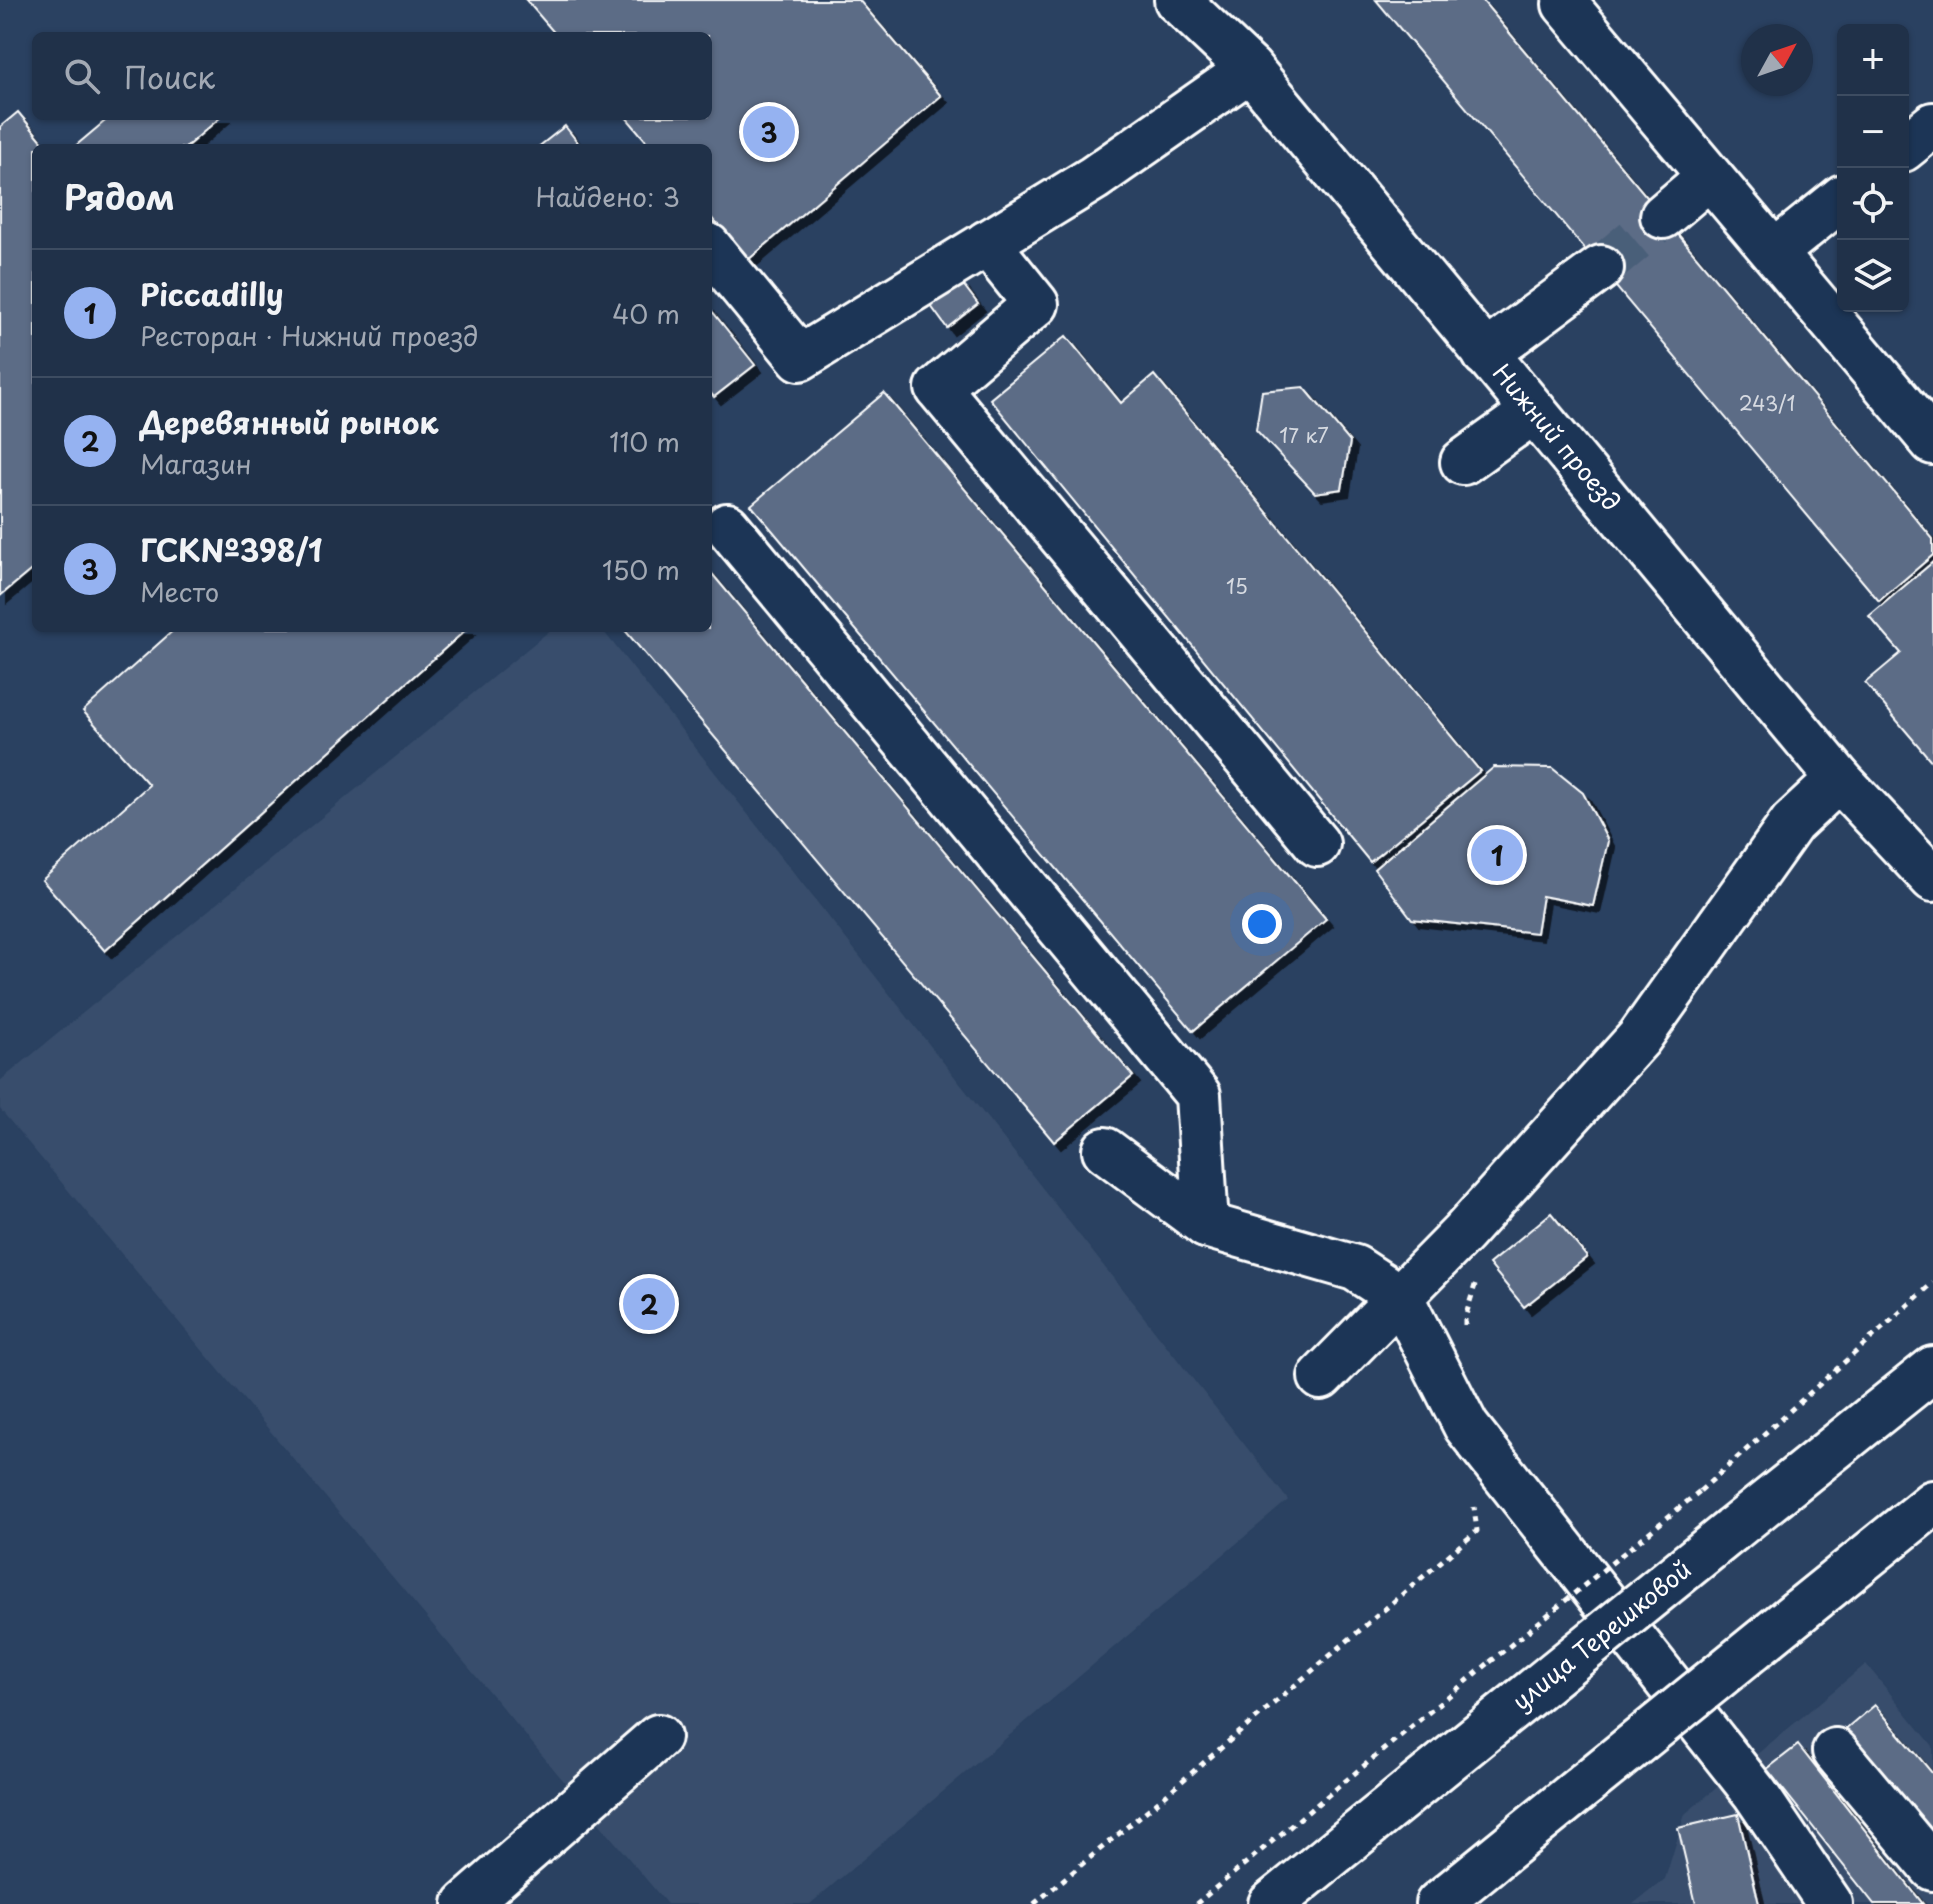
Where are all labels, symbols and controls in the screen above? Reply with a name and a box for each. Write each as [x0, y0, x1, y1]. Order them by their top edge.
north arrow [1741, 24, 1813, 96]
map controls [1837, 24, 1909, 312]
button: + [1837, 24, 1909, 96]
search box [32, 32, 712, 120]
icon: search [60, 54, 104, 98]
text: Поиск [124, 54, 215, 99]
button: − [1837, 96, 1909, 168]
pin: 3 [743, 102, 795, 162]
button: locate [1837, 168, 1909, 240]
text: Рядом [64, 170, 175, 222]
text: Найдено: 3 [536, 177, 680, 216]
button: layers [1837, 240, 1909, 312]
text: Piccadilly [140, 271, 283, 316]
text: 1 [84, 294, 96, 333]
text: 40 m [612, 294, 680, 333]
text: Ресторан · Нижний проезд [140, 316, 479, 355]
street label: Нижний проезд [1485, 355, 1630, 518]
house number: 243/1 [1739, 388, 1795, 418]
text: Деревянный рынок [140, 399, 438, 444]
house number: 17 к7 [1279, 420, 1329, 450]
text: 2 [81, 422, 99, 461]
text: 110 m [609, 422, 680, 461]
text: Магазин [140, 444, 251, 483]
text: ГСК№398/1 [140, 527, 322, 572]
text: 3 [81, 550, 99, 589]
text: 150 m [602, 550, 680, 589]
house number: 15 [1226, 571, 1248, 601]
text: Место [140, 572, 219, 611]
pin: 1 [1471, 825, 1523, 885]
your location [1242, 904, 1282, 944]
pin: 2 [623, 1274, 675, 1334]
street label: улица Терешковой [1504, 1551, 1698, 1718]

